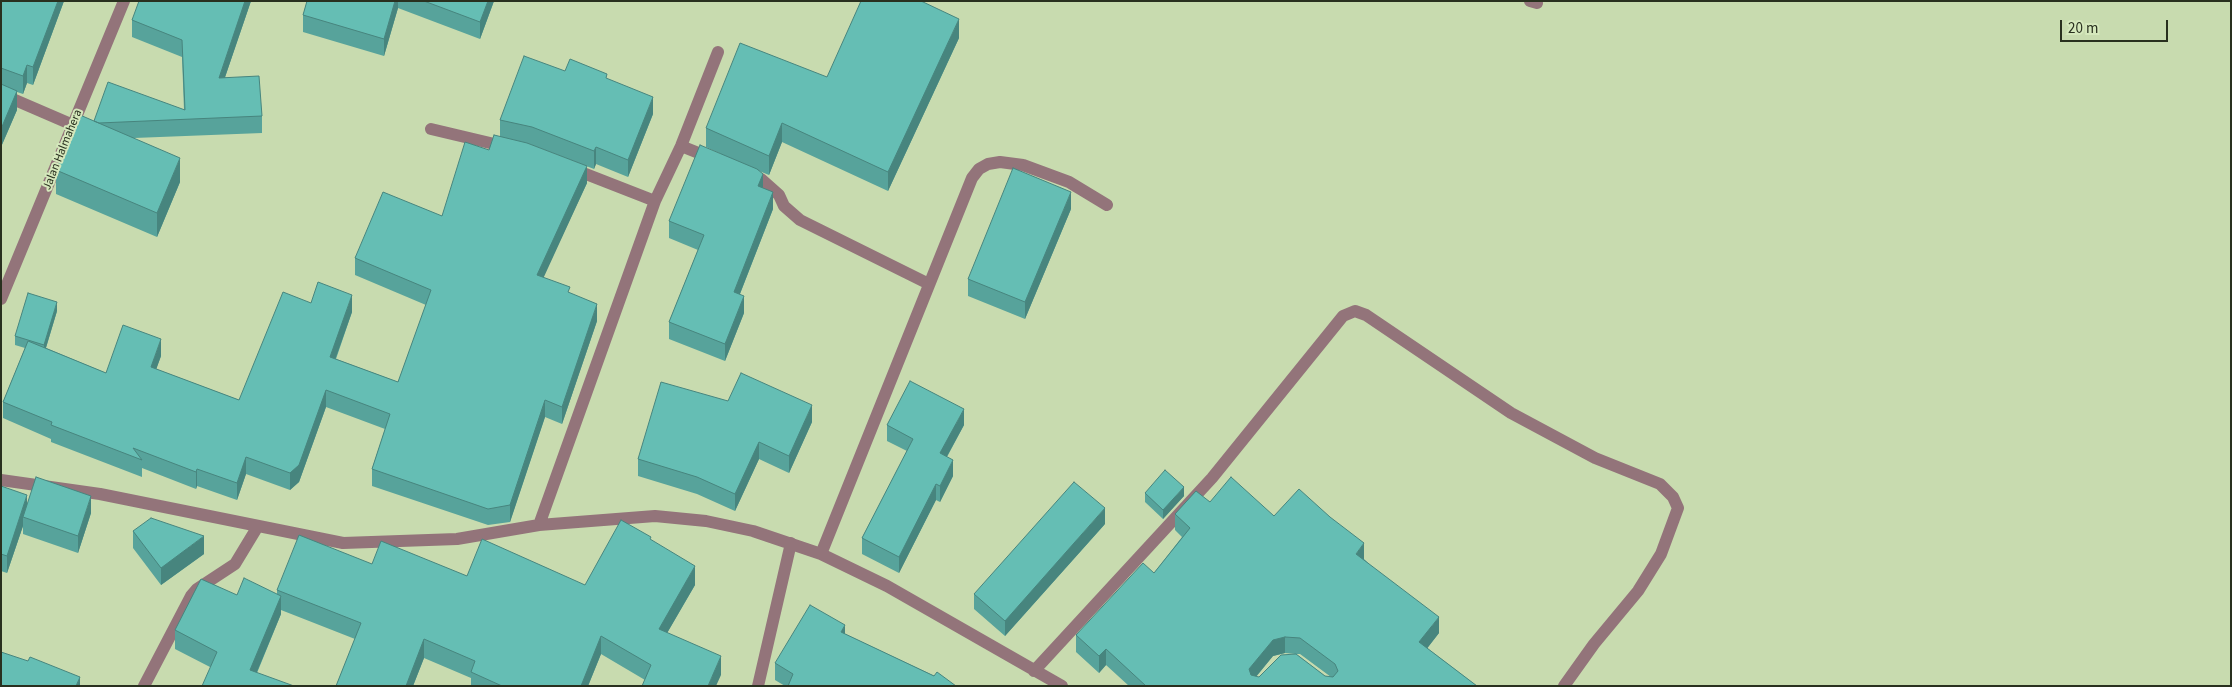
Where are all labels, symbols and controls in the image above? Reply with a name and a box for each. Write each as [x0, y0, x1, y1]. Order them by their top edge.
scale bar [2062, 10, 2170, 42]
text: 20 m [2068, 18, 2098, 39]
street label: Jalan Halmahera [40, 108, 86, 192]

